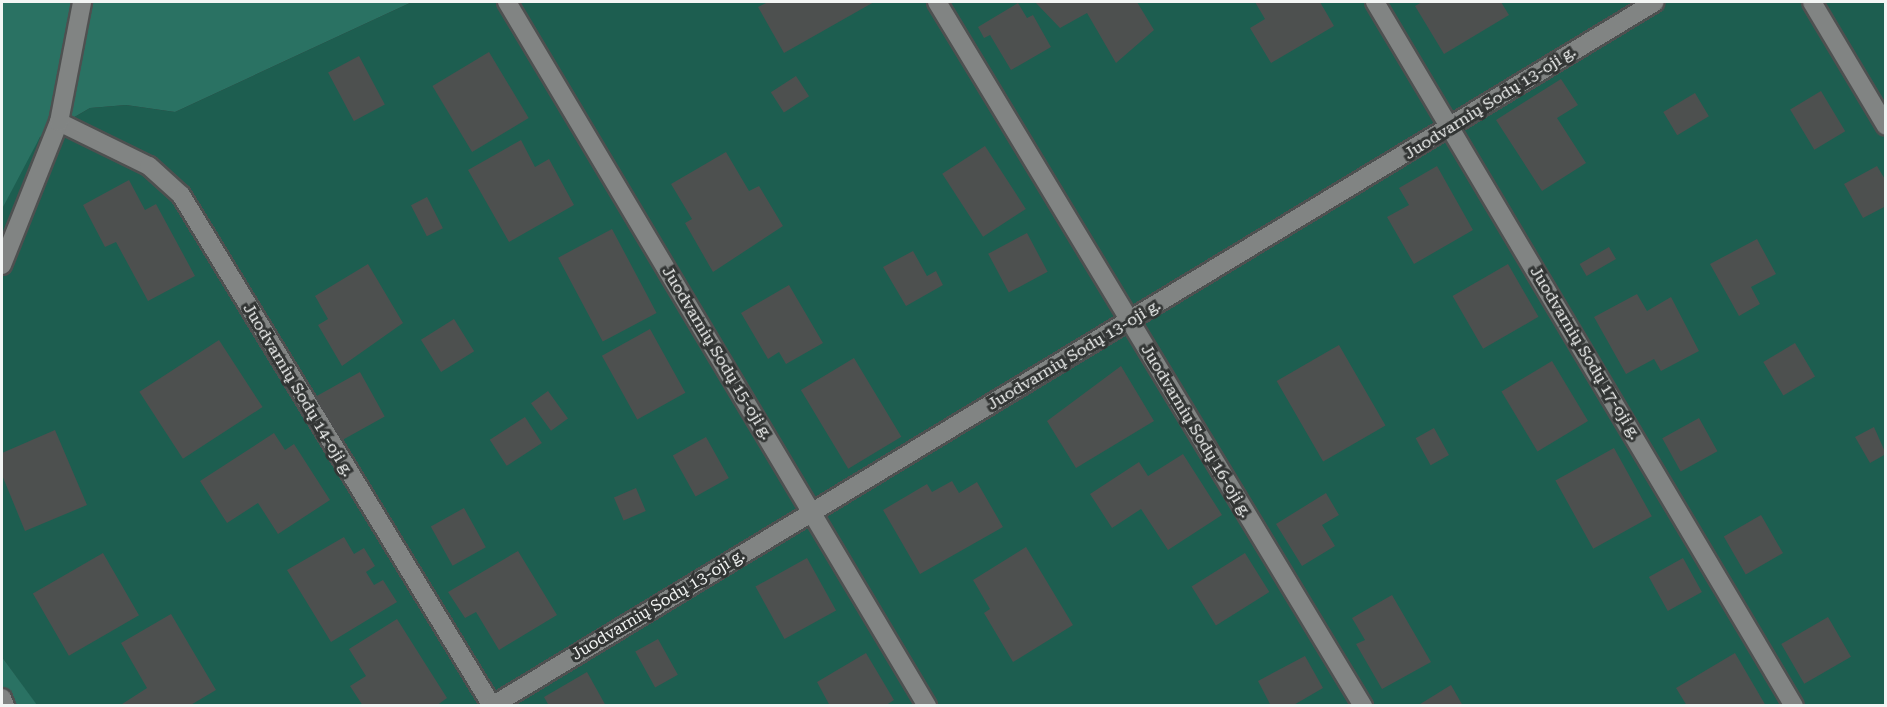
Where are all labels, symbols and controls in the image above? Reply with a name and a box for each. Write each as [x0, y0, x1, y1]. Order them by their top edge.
street label: Juodvarnių Sodų 13-oji g. [1401, 42, 1579, 164]
street label: Juodvarnių Sodų 15-oji g. [658, 263, 776, 443]
street label: Juodvarnių Sodų 17-oji g. [1526, 263, 1644, 443]
street label: Juodvarnių Sodų 13-oji g. [984, 296, 1164, 414]
street label: Juodvarnių Sodų 14-oji g. [239, 300, 357, 480]
street label: Juodvarnių Sodų 16-oji g. [1137, 341, 1255, 521]
street label: Juodvarnių Sodų 13-oji g. [568, 546, 748, 664]

